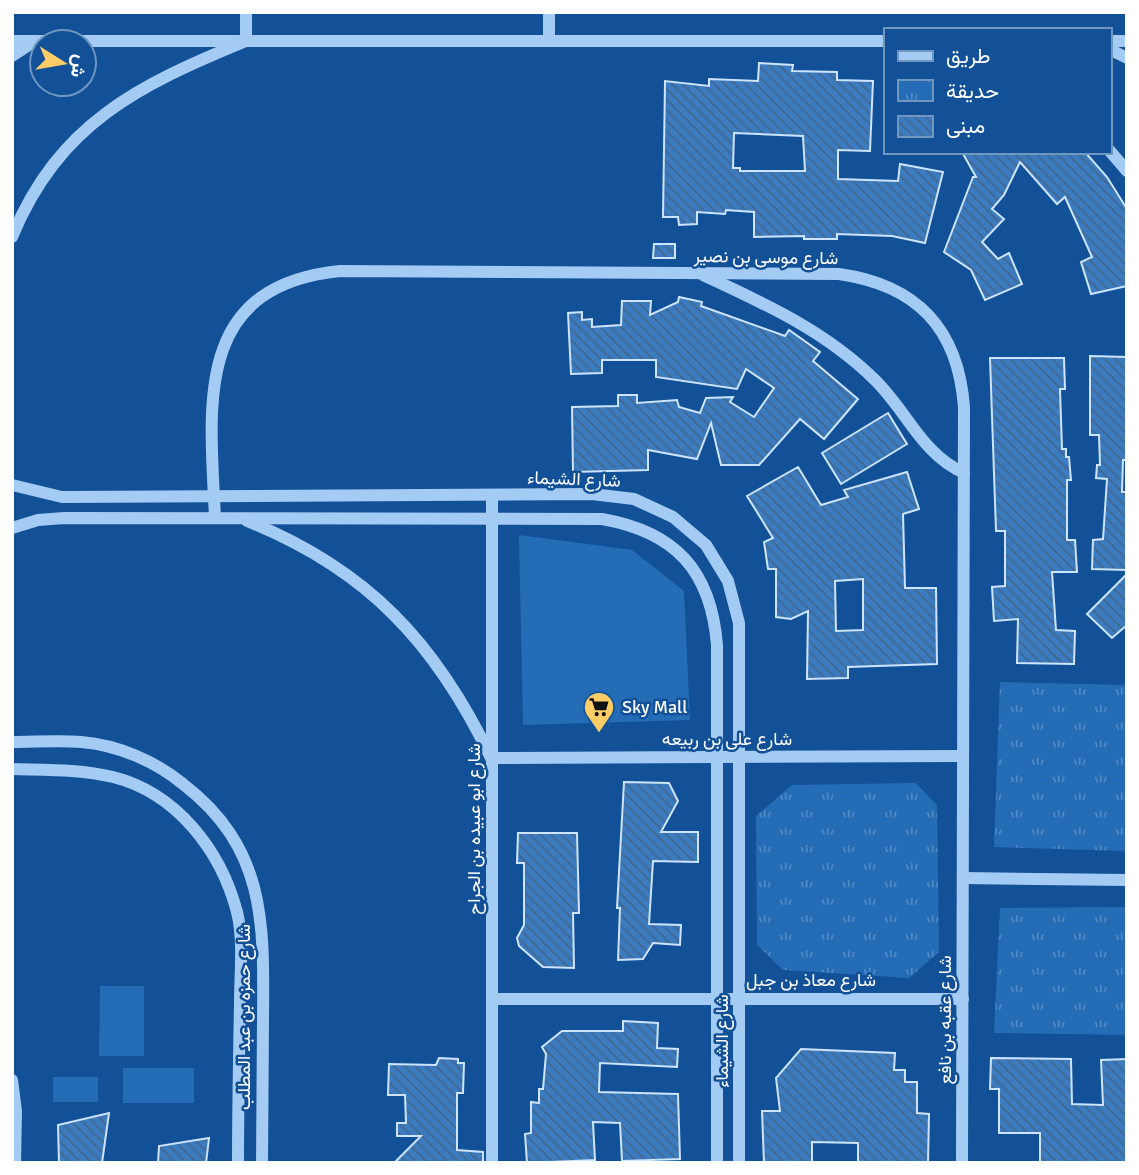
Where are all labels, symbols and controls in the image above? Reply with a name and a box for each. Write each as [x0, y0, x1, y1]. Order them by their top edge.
north arrow [28, 28, 98, 98]
legend [884, 28, 1111, 154]
text: طريق [946, 43, 991, 69]
text: ش [65, 53, 93, 80]
text: حديقة [946, 78, 999, 104]
text: مبنى [946, 113, 985, 139]
street label: شارع موسى بن نصير [693, 245, 838, 270]
street label: شارع الشيماء [527, 466, 621, 493]
supermarket icon: Sky Mall [582, 690, 616, 734]
place label: Sky Mall [622, 696, 687, 718]
street label: شارع على بن ربيعه [662, 728, 792, 751]
street label: شارع ابو عبيده بن الجراح [463, 743, 486, 915]
street label: شارع حمزه بن عبد المطلب [233, 924, 256, 1110]
street label: شارع عقبه بن نافع [934, 955, 957, 1085]
street label: شارع معاذ بن جبل [746, 969, 876, 992]
street label: شارع الشيماء [711, 994, 734, 1088]

